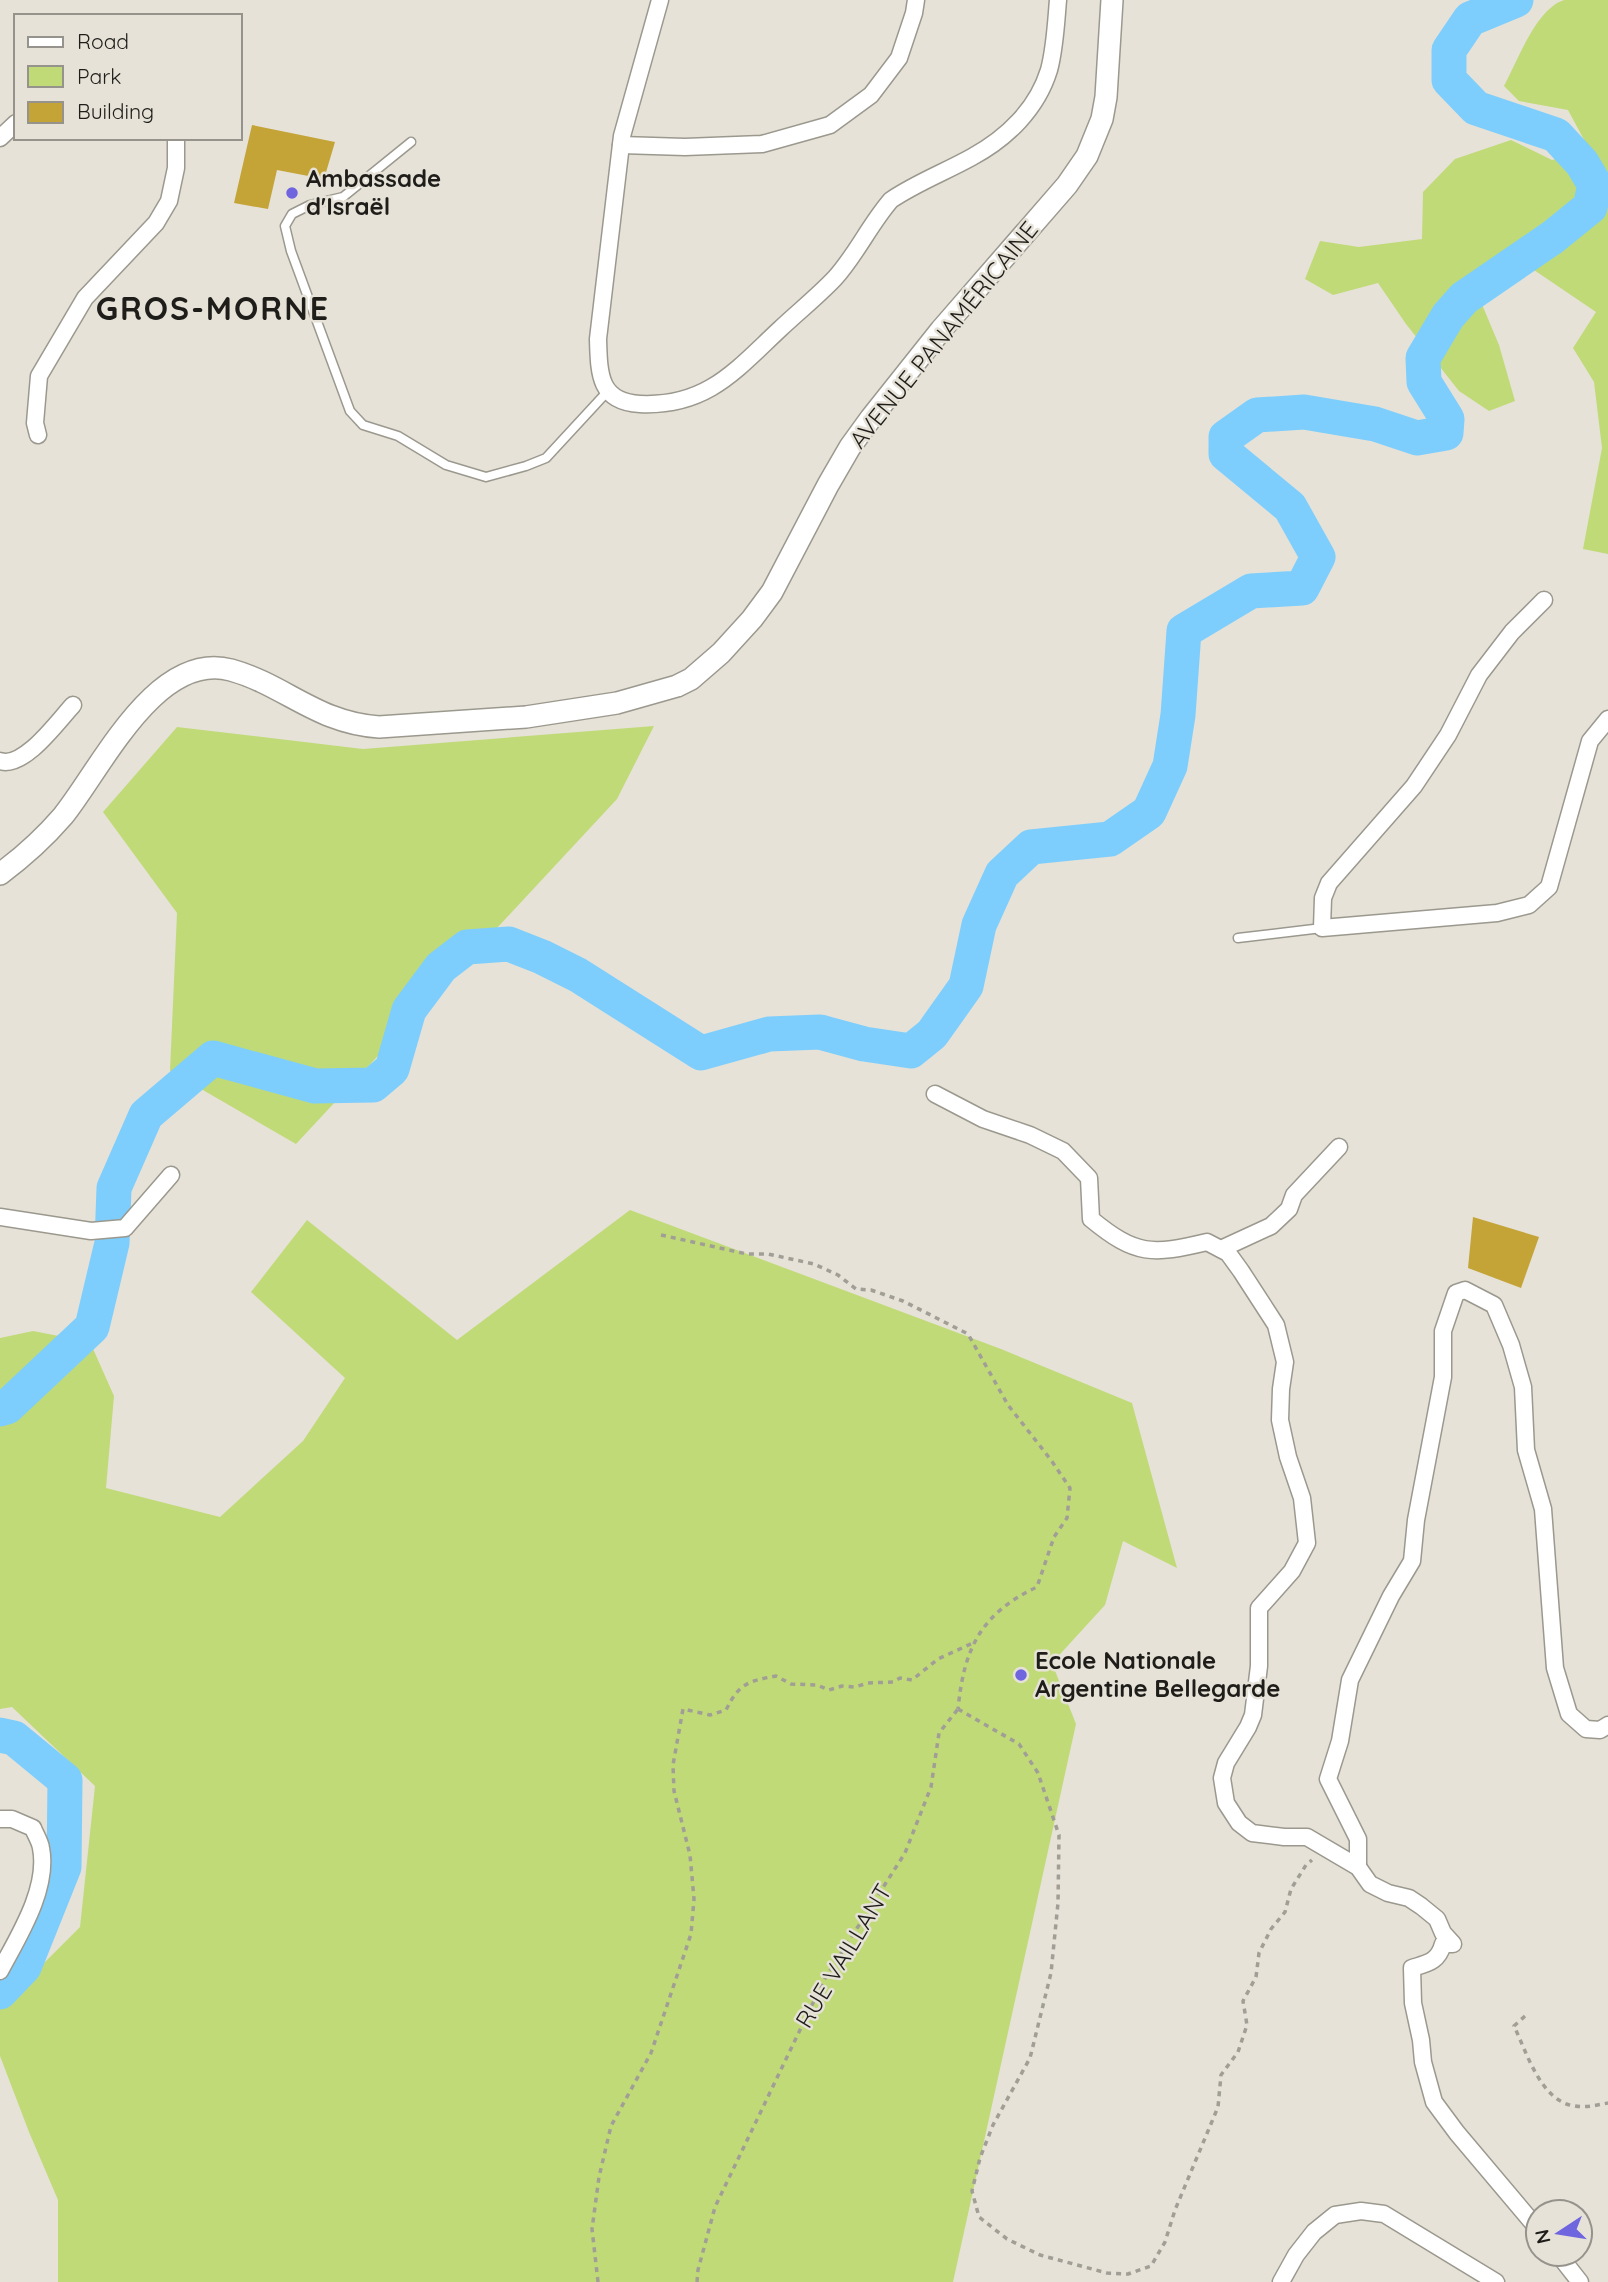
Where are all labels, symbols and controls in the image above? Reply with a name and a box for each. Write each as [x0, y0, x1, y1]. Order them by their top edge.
legend [14, 14, 242, 140]
text: Road [77, 28, 129, 54]
text: Park [77, 63, 121, 89]
text: Building [77, 98, 154, 124]
place label: Ambassade d'Israël [306, 163, 441, 221]
marker: Ambassade d'Israël [284, 185, 300, 201]
street label: AVENUE PANAMÉRICAINE [842, 215, 1044, 454]
district label: GROS-MORNE [96, 288, 330, 328]
place label: Ecole Nationale Argentine Bellegarde [1035, 1645, 1280, 1703]
marker: Ecole Nationale Argentine Bellegarde [1013, 1667, 1029, 1683]
street label: RUE VAILLANT [788, 1878, 898, 2033]
north arrow [1524, 2198, 1594, 2268]
text: N [1529, 2227, 1556, 2246]

